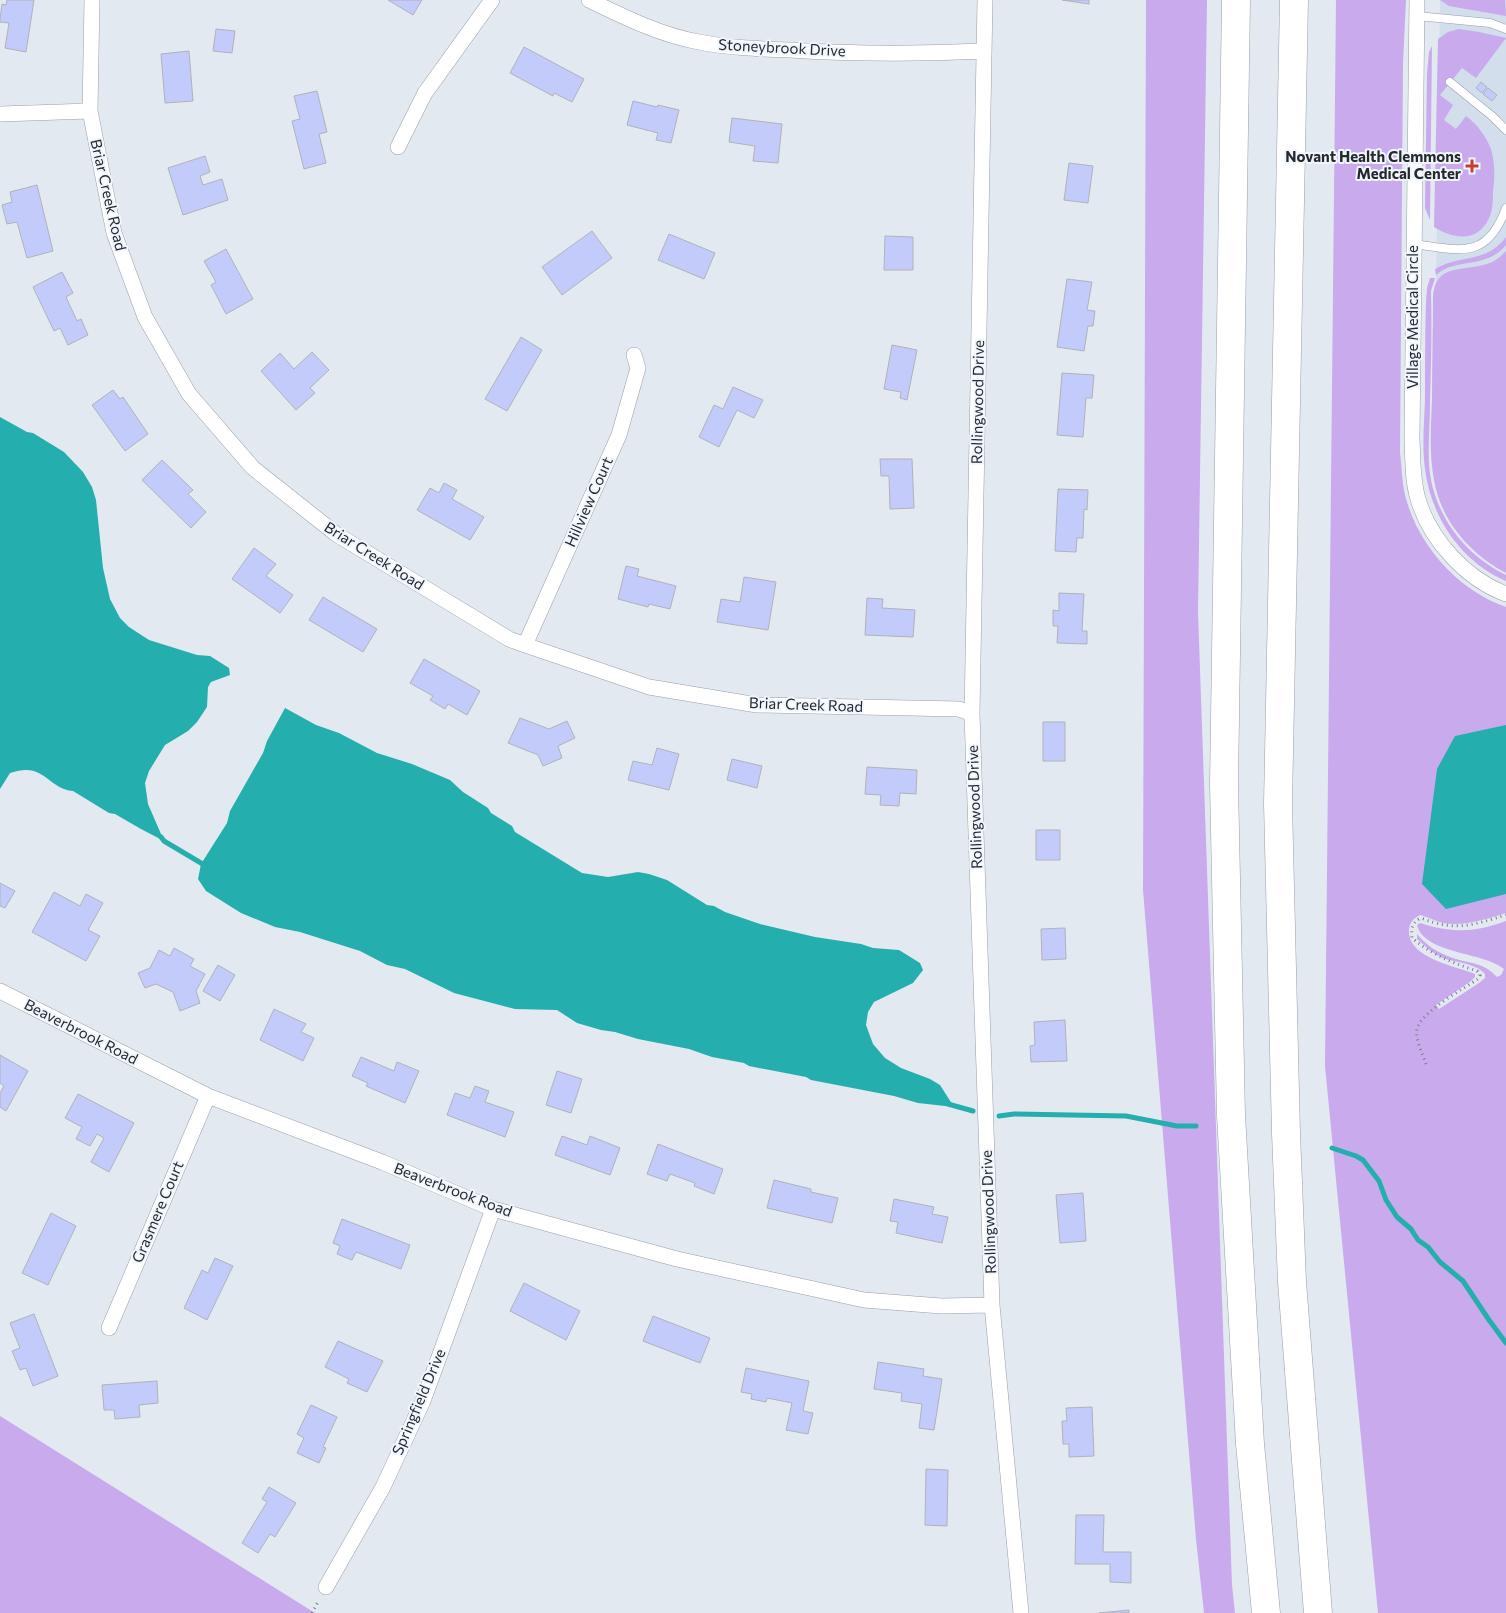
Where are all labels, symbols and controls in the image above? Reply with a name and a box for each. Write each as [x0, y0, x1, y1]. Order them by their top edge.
street label: Stoneybrook Drive [718, 35, 846, 59]
street label: Briar Creek Road [87, 137, 131, 252]
place label: Novant Health Clemmons Medical Center [1285, 147, 1461, 182]
marker: Novant Health Clemmons Medical Center [1465, 159, 1479, 173]
street label: Village Medical Circle [1403, 245, 1421, 389]
street label: Rollingwood Drive [967, 340, 987, 464]
street label: Hillview Court [560, 454, 616, 549]
street label: Briar Creek Road [321, 517, 428, 593]
street label: Briar Creek Road [749, 693, 863, 715]
street label: Rollingwood Drive [963, 745, 985, 869]
street label: Beaverbrook Road [22, 995, 141, 1068]
street label: Rollingwood Drive [977, 1150, 999, 1274]
street label: Grasmere Court [128, 1158, 187, 1265]
street label: Beaverbrook Road [392, 1158, 515, 1220]
street label: Springfield Drive [388, 1346, 449, 1457]

